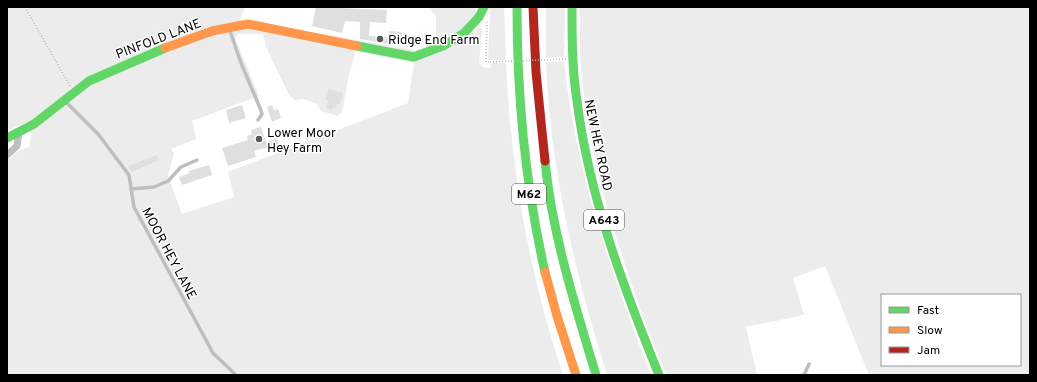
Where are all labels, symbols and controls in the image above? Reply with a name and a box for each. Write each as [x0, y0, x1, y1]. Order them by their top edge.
street label: PINFOLD LANE [114, 16, 204, 63]
place label: Ridge End Farm [388, 33, 479, 49]
marker: Ridge End Farm [375, 34, 385, 44]
street label: NEW HEY ROAD [580, 98, 615, 193]
place label: Lower Moor Hey Farm [267, 126, 336, 157]
marker: Lower Moor Hey Farm [254, 134, 264, 144]
road number: M62 [512, 184, 546, 204]
street label: MOOR HEY LANE [137, 205, 199, 303]
road number: A643 [584, 210, 624, 230]
legend [881, 294, 1021, 366]
text: Fast [917, 303, 939, 319]
text: Slow [917, 323, 943, 339]
text: Jam [917, 343, 940, 359]

